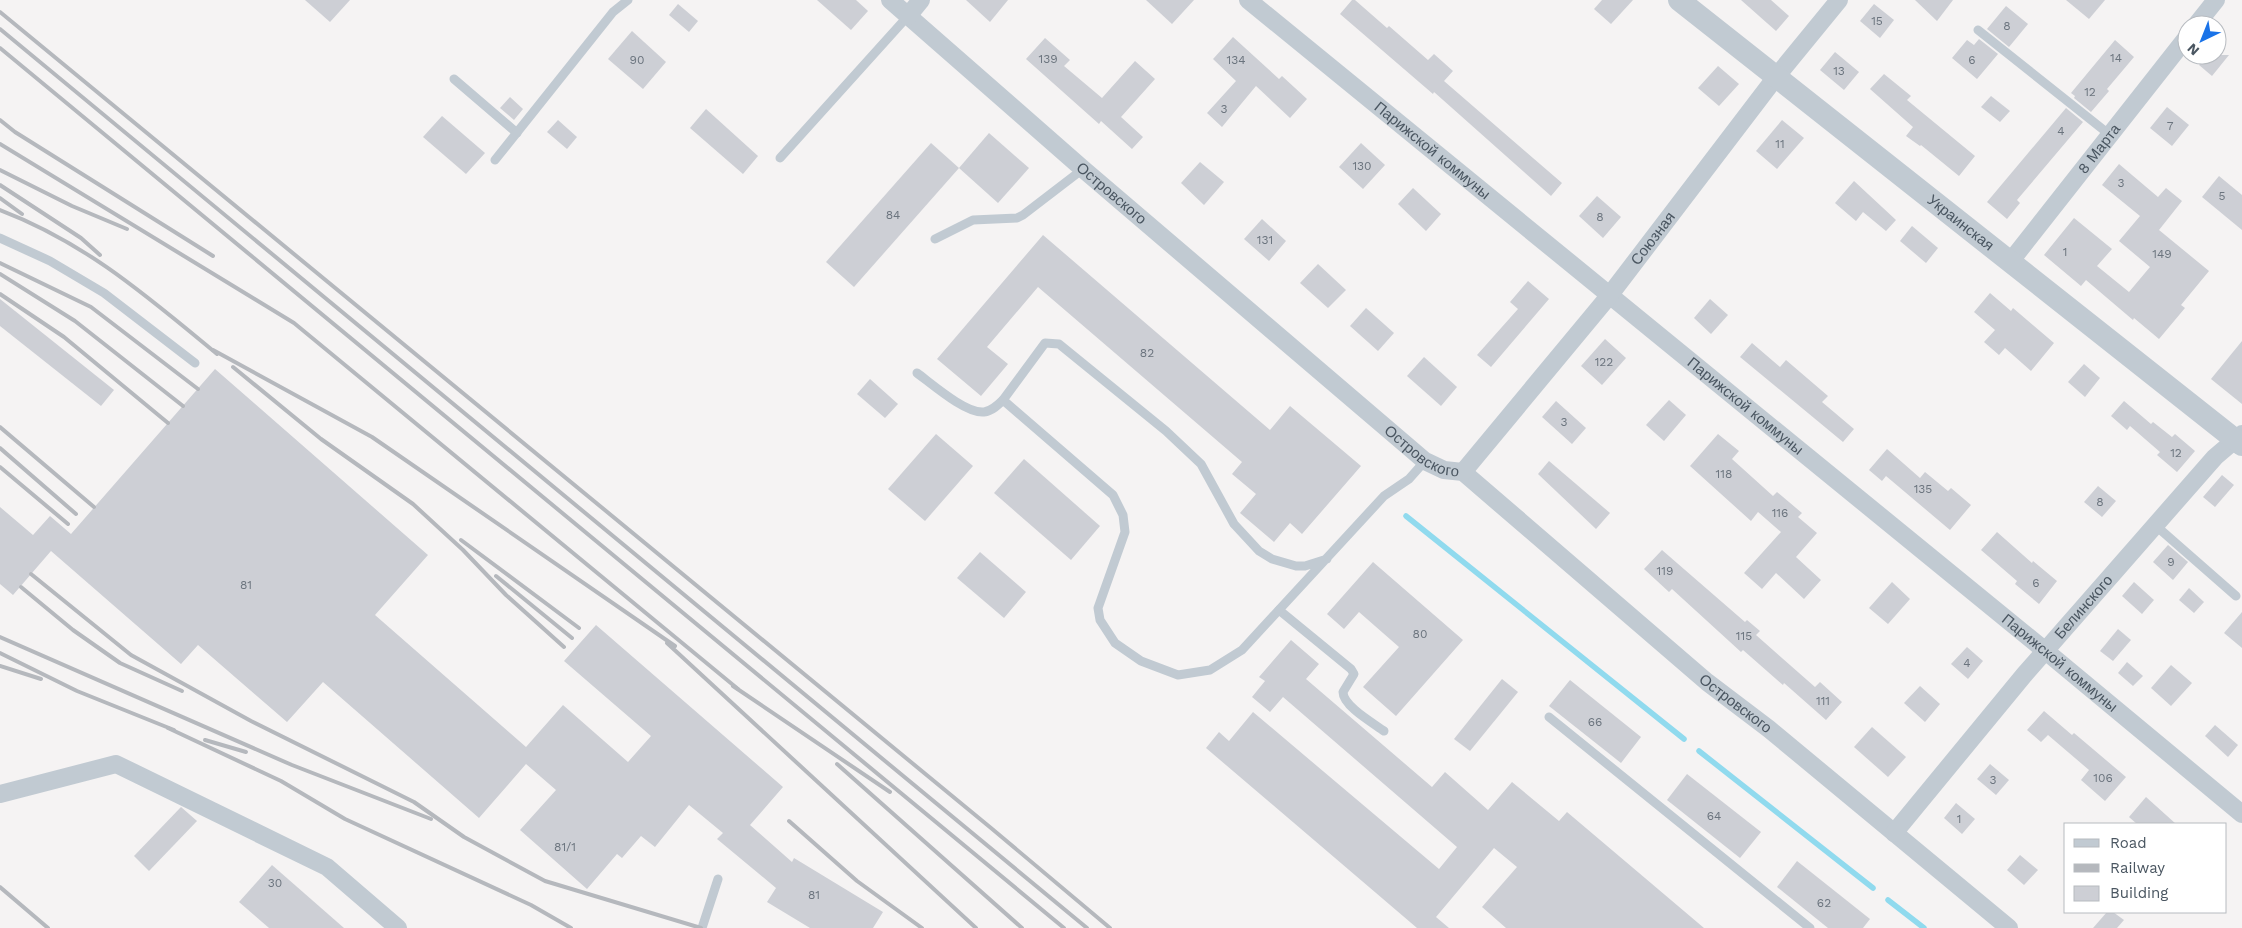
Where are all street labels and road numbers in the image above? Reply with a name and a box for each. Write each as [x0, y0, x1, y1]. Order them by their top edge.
street label: Парижской коммуны [1371, 98, 1494, 203]
street label: 8 Марта [2074, 120, 2125, 177]
street label: Островского [1073, 158, 1150, 228]
street label: Украинская [1924, 191, 1997, 254]
street label: Союзная [1627, 208, 1679, 269]
street label: Парижской коммуны [1684, 353, 1807, 459]
street label: Островского [1381, 421, 1460, 481]
street label: Белинского [2051, 571, 2116, 643]
street label: Парижской коммуны [1998, 610, 2121, 716]
street label: Островского [1695, 670, 1775, 737]

